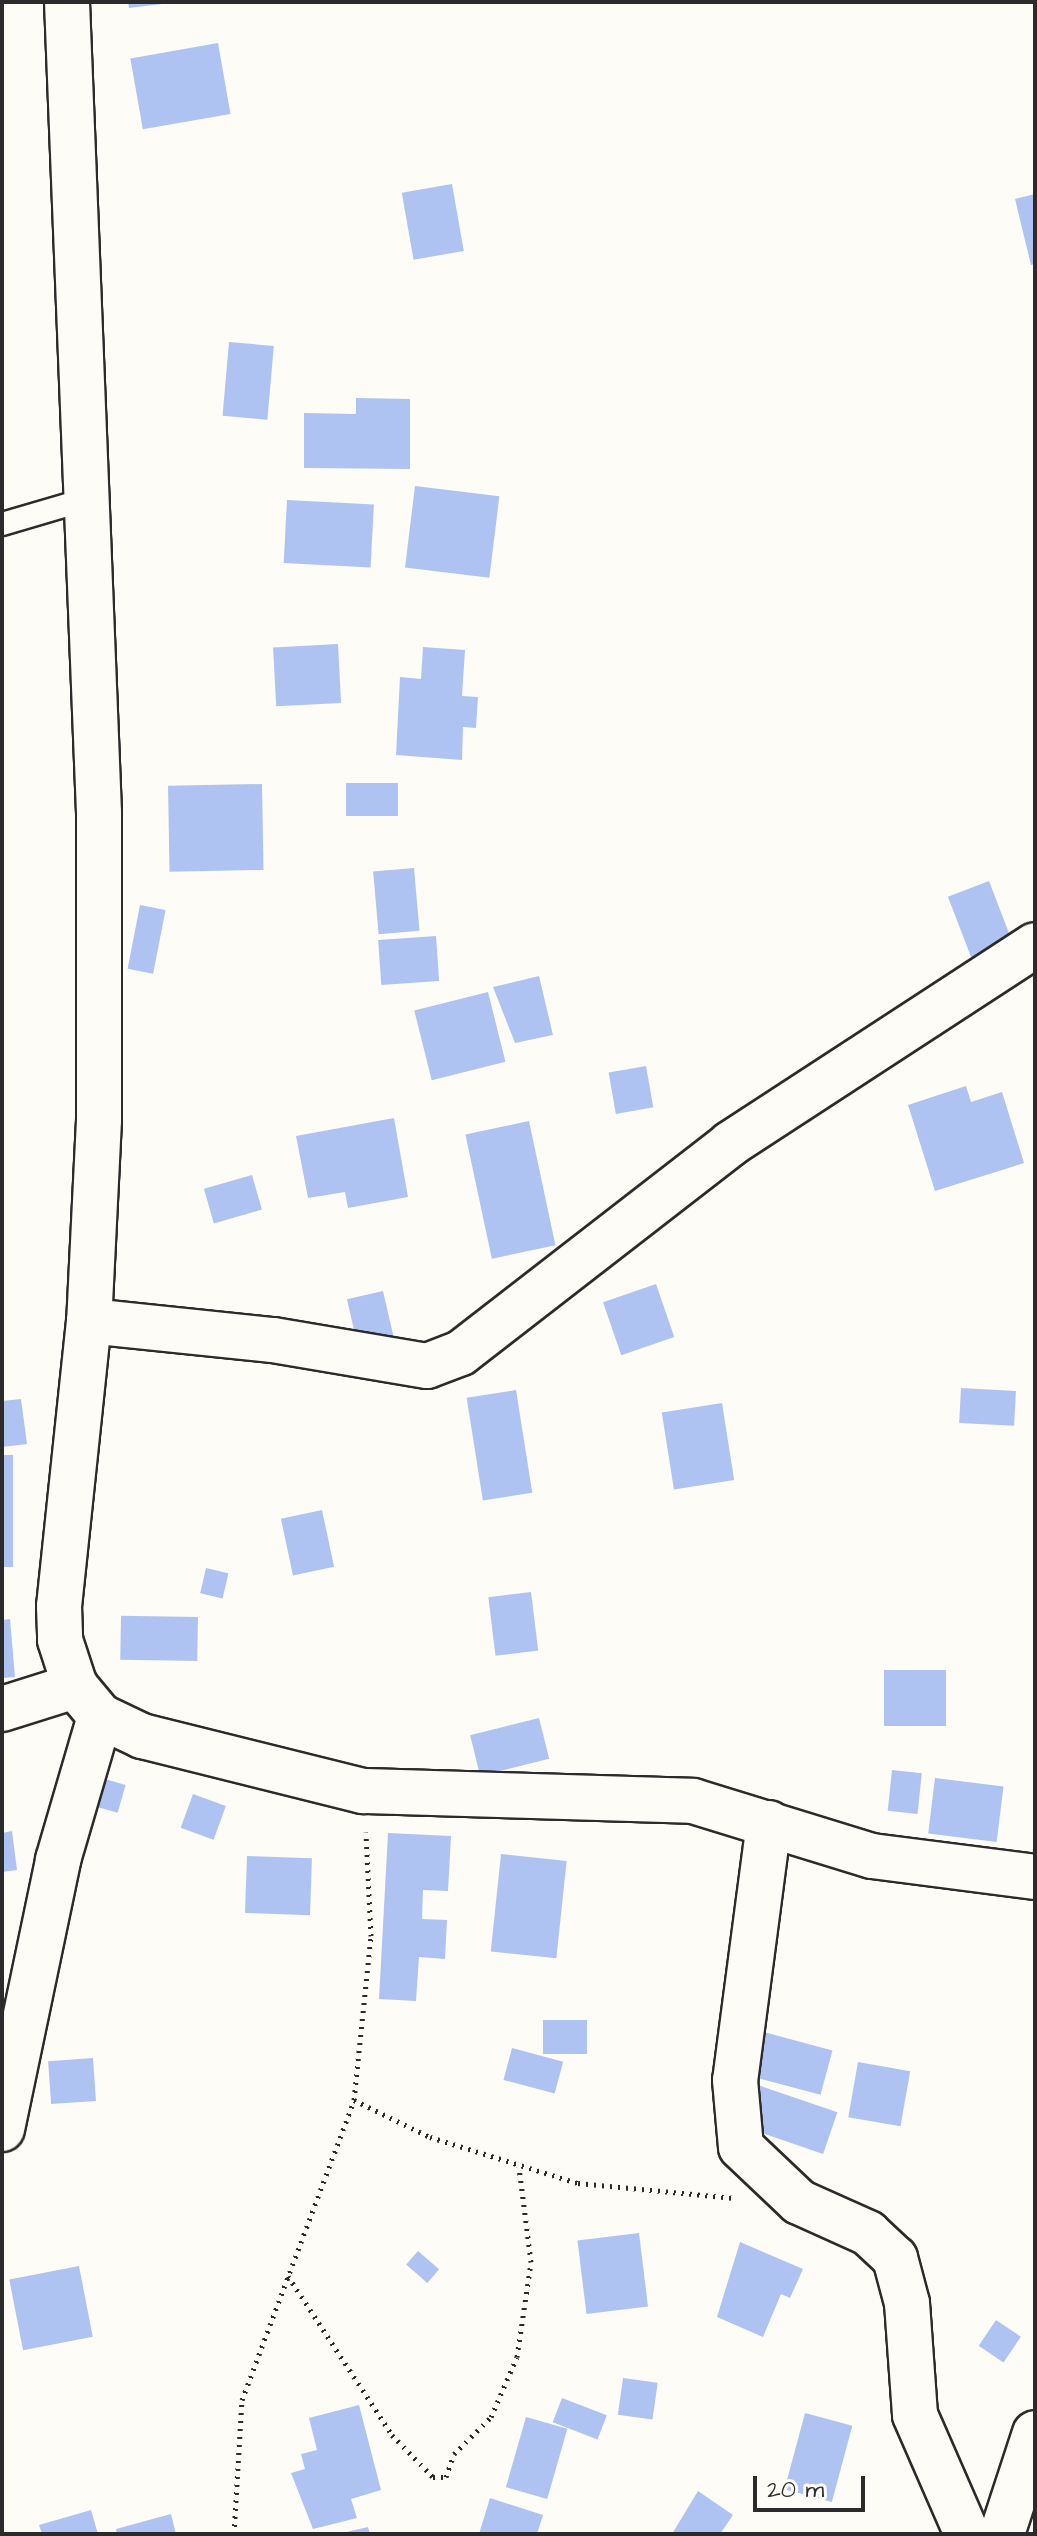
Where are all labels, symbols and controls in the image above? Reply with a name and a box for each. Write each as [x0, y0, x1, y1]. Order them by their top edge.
scale bar [757, 2460, 869, 2510]
text: 20 m [767, 2473, 824, 2507]

